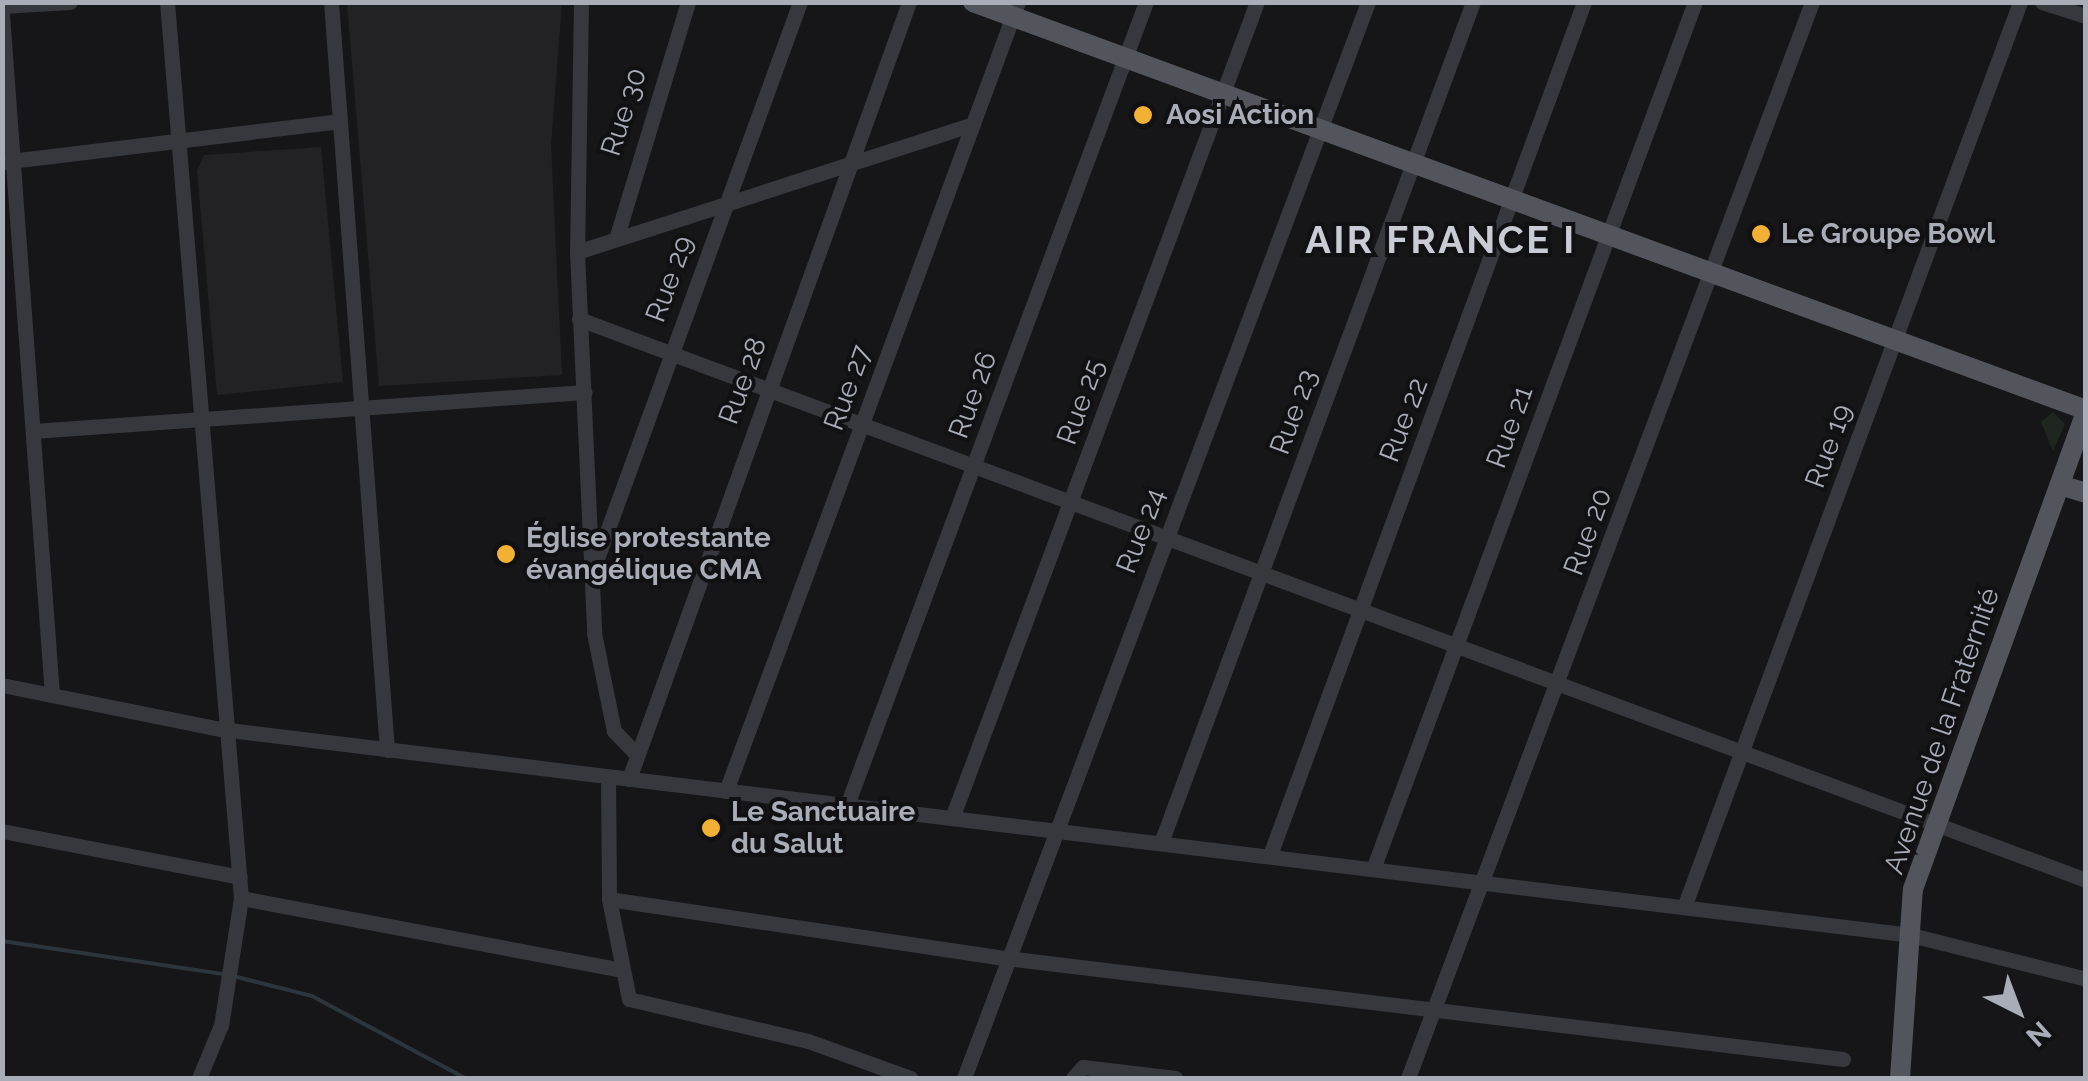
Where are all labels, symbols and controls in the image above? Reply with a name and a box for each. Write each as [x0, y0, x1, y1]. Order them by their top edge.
street label: Rue 30 [594, 64, 654, 160]
place label: Aosi Action [1166, 98, 1315, 132]
marker: Aosi Action [1130, 102, 1156, 128]
district label: AIR FRANCE I [1305, 217, 1577, 263]
place label: Le Groupe Bowl [1781, 217, 1995, 251]
marker: Le Groupe Bowl [1750, 223, 1772, 245]
street label: Rue 29 [639, 231, 701, 327]
street label: Rue 28 [712, 333, 774, 429]
street label: Rue 27 [817, 341, 879, 435]
street label: Rue 26 [942, 347, 1004, 443]
street label: Rue 25 [1050, 355, 1112, 449]
street label: Rue 23 [1263, 365, 1325, 459]
street label: Rue 22 [1373, 373, 1435, 467]
street label: Rue 21 [1480, 381, 1540, 473]
street label: Rue 19 [1798, 400, 1860, 492]
street label: Rue 24 [1110, 484, 1172, 578]
street label: Rue 20 [1557, 484, 1619, 580]
place label: Église protestante évangélique CMA [526, 521, 771, 587]
marker: Église protestante évangélique CMA [495, 543, 517, 565]
street label: Avenue de la Fraternité [1877, 584, 2007, 878]
place label: Le Sanctuaire du Salut [731, 795, 915, 861]
marker: Le Sanctuaire du Salut [700, 817, 722, 839]
north arrow [1968, 961, 2068, 1061]
text: N [2019, 1014, 2057, 1053]

